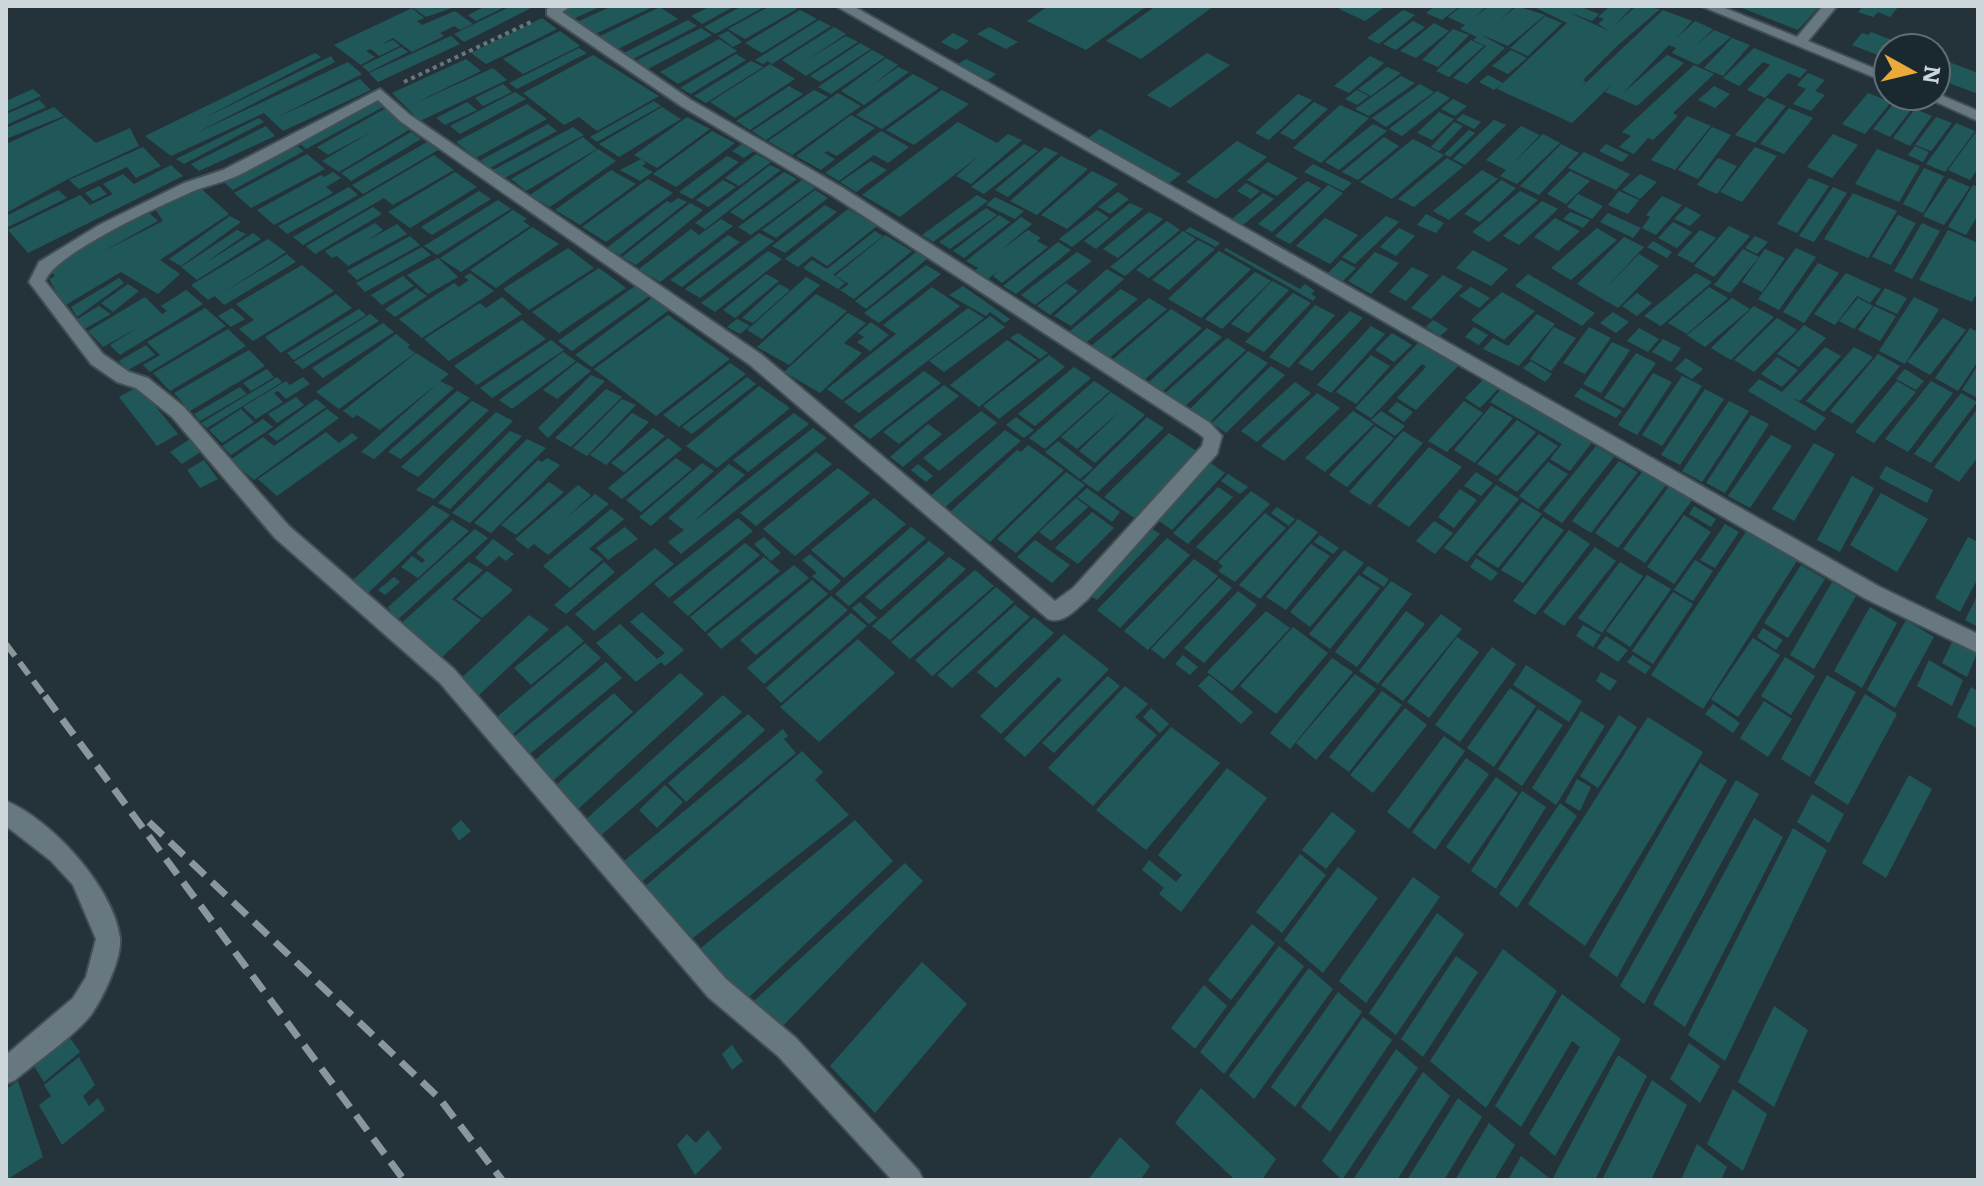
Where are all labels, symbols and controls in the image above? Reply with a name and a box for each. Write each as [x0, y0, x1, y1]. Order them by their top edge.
north arrow [1872, 32, 1952, 112]
text: N [1916, 64, 1951, 86]

